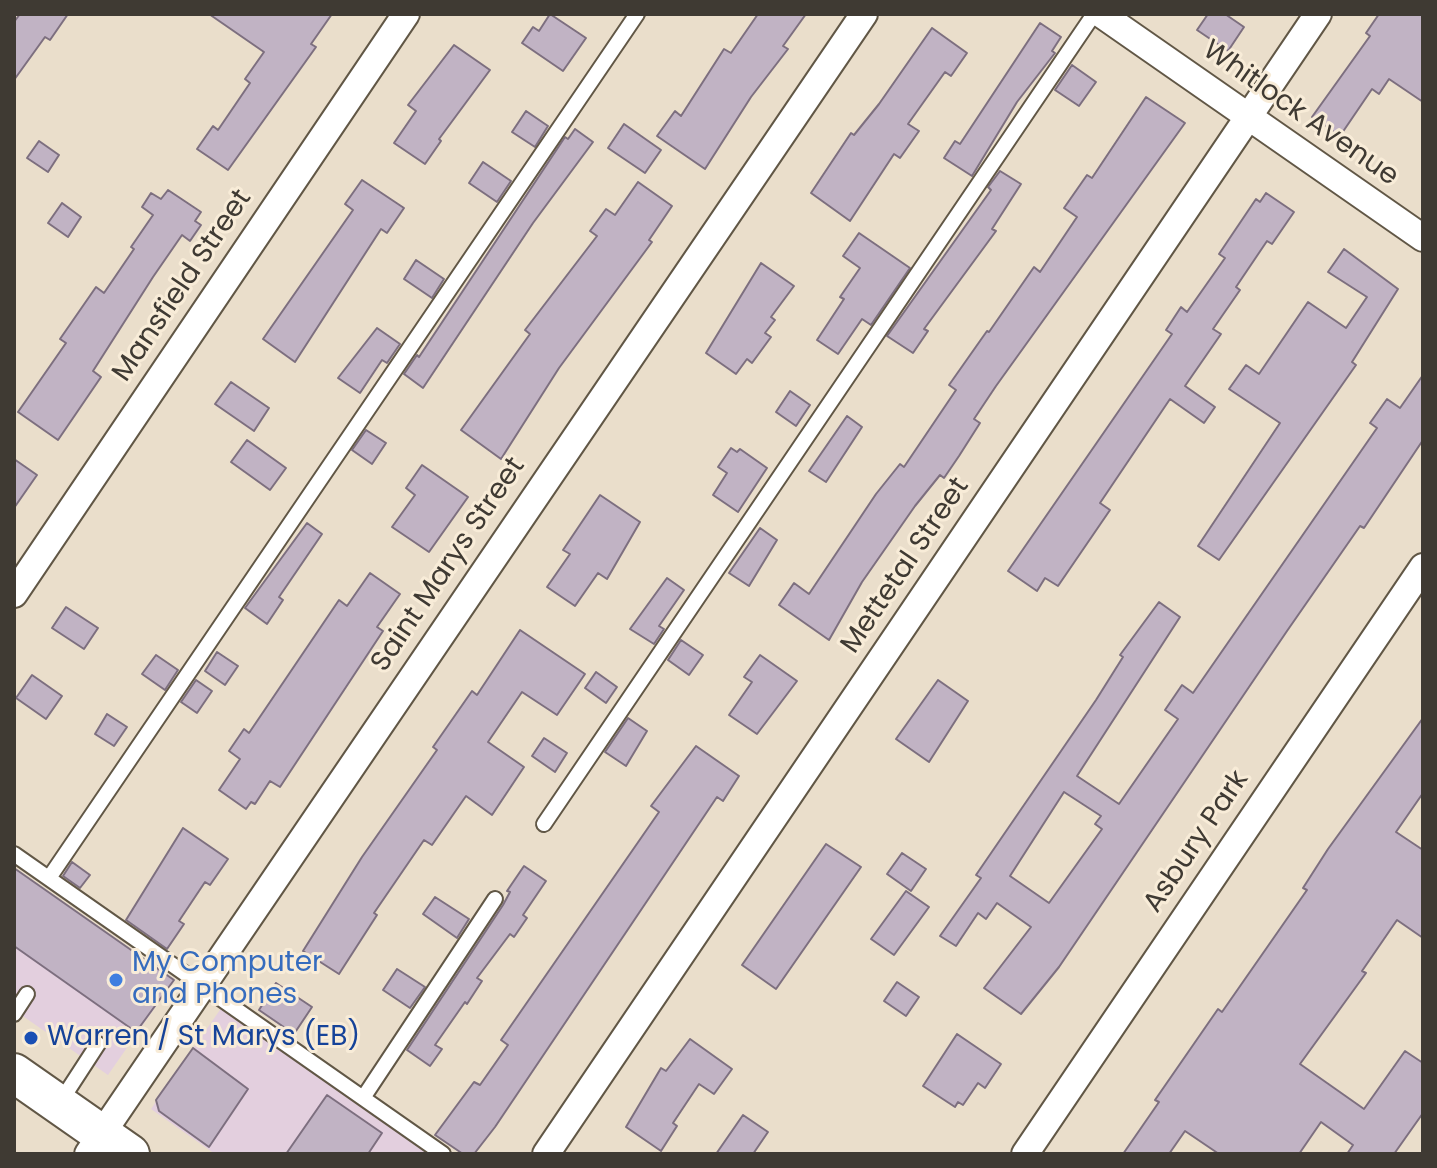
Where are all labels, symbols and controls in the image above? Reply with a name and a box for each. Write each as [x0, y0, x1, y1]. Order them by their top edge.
street label: Whitlock Avenue [1196, 34, 1404, 194]
street label: Mansfield Street [106, 184, 260, 388]
street label: Saint Marys Street [365, 451, 533, 679]
street label: Mettetal Street [835, 472, 977, 660]
street label: Asbury Park [1137, 765, 1257, 919]
place label: My Computer and Phones [132, 947, 323, 1013]
marker: My Computer and Phones [107, 971, 125, 989]
place label: Warren / St Marys (EB) [47, 1021, 360, 1055]
marker: Warren / St Marys (EB) [22, 1029, 40, 1047]

